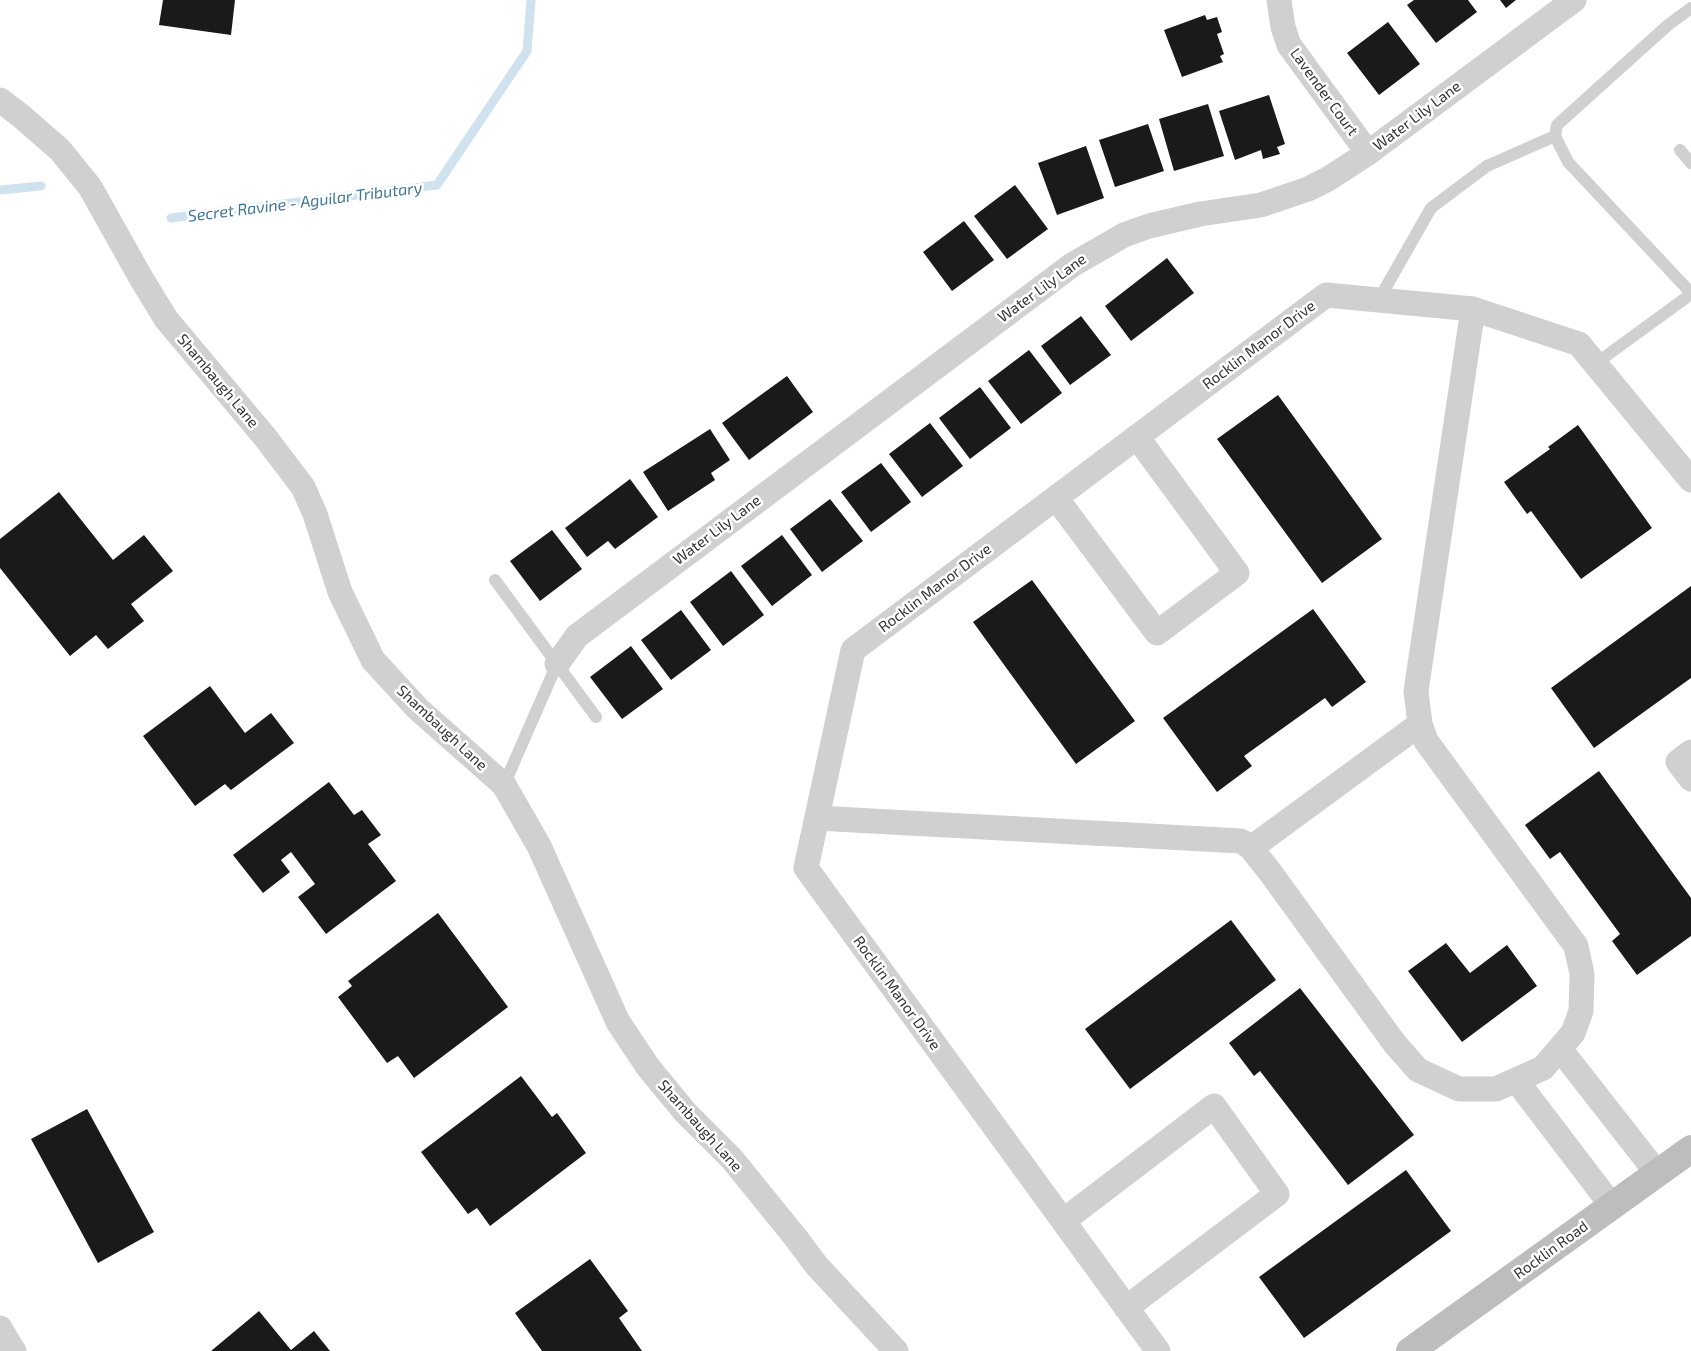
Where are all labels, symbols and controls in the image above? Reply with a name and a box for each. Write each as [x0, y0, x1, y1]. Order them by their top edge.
street label: Lavender Court [1286, 45, 1362, 139]
street label: Water Lily Lane [1370, 77, 1464, 155]
water label: Secret Ravine - Aguilar Tributary [187, 178, 423, 226]
street label: Water Lily Lane [994, 250, 1090, 326]
street label: Rocklin Manor Drive [1199, 297, 1319, 393]
street label: Shambaugh Lane [174, 330, 262, 432]
street label: Water Lily Lane [670, 491, 764, 569]
street label: Rocklin Manor Drive [875, 540, 995, 636]
street label: Shambaugh Lane [393, 682, 491, 774]
street label: Rocklin Manor Drive [850, 932, 944, 1054]
street label: Shambaugh Lane [654, 1077, 746, 1175]
street label: Rocklin Road [1510, 1217, 1592, 1283]

